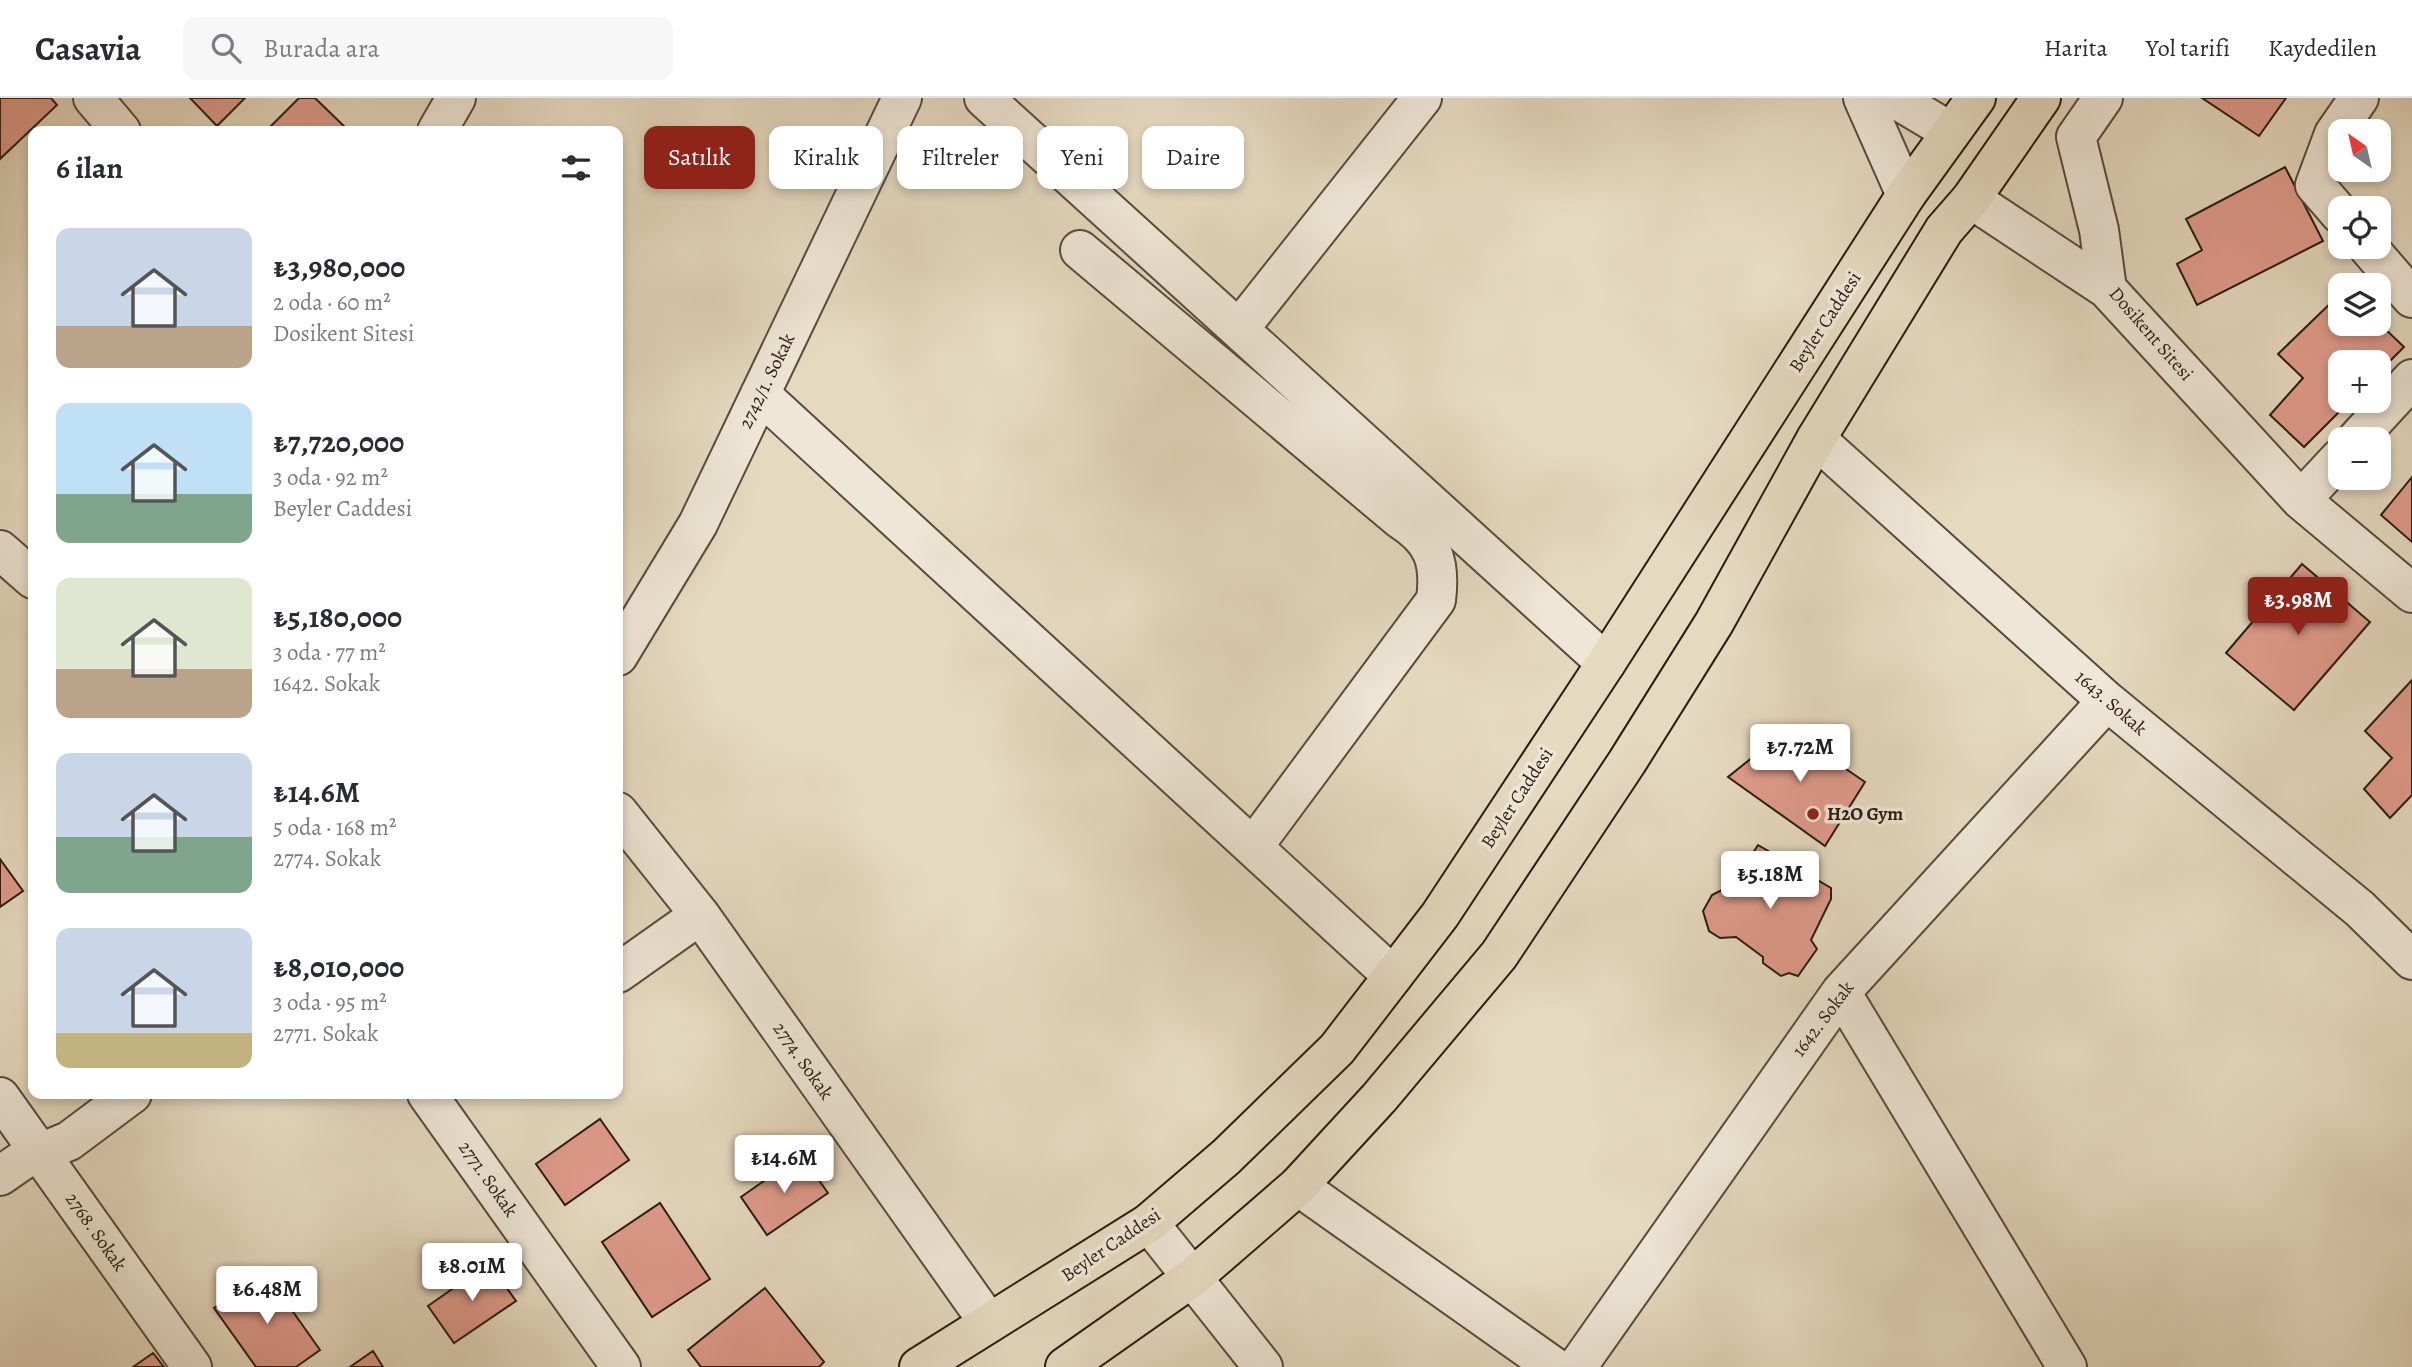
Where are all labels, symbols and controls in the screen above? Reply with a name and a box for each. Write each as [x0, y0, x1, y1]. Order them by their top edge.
search box [183, 17, 673, 80]
text: Casavia [35, 26, 141, 71]
icon: search [207, 29, 245, 67]
text: Burada ara [263, 31, 380, 66]
text: Harita [2044, 32, 2108, 64]
text: Yol tarifi [2146, 32, 2230, 64]
text: Kaydedilen [2268, 32, 2377, 64]
north arrow [2328, 119, 2390, 182]
map controls [2328, 119, 2391, 490]
chip: Satılık [644, 126, 755, 189]
chip: Kiralık [769, 126, 883, 189]
chip: Filtreler [897, 126, 1023, 189]
chip: Yeni [1037, 126, 1128, 189]
chip: Daire [1142, 126, 1244, 189]
text: 6 ilan [56, 148, 123, 188]
icon: filters [557, 149, 595, 187]
button: locate [2328, 196, 2391, 259]
text: ₺3,980,000 [273, 247, 405, 287]
icon: home [112, 256, 196, 340]
street label: Beyler Caddesi [1783, 267, 1867, 377]
button: layers [2328, 273, 2391, 336]
street label: Dosikent Sitesi [2103, 281, 2199, 387]
text: 2 oda · 60 m² [273, 287, 391, 318]
text: Dosikent Sitesi [273, 318, 414, 349]
street label: 2742/1. Sokak [733, 328, 802, 433]
button: + [2328, 350, 2391, 413]
text: ₺7,720,000 [273, 422, 404, 462]
button: − [2328, 427, 2391, 490]
icon: home [112, 431, 196, 515]
text: 3 oda · 92 m² [273, 462, 388, 493]
text: Beyler Caddesi [273, 493, 412, 524]
pin: ₺3.98M [2241, 578, 2355, 637]
text: ₺3.98M [2264, 584, 2332, 615]
text: ₺5,180,000 [273, 597, 402, 637]
icon: home [112, 606, 196, 690]
text: 3 oda · 77 m² [273, 637, 386, 668]
street label: 1643. Sokak [2069, 664, 2153, 742]
text: 1642. Sokak [273, 668, 380, 699]
pin: ₺7.72M [1743, 724, 1857, 784]
text: ₺7.72M [1766, 731, 1834, 762]
street label: Beyler Caddesi [1475, 743, 1559, 853]
text: ₺14.6M [273, 772, 360, 812]
icon: home [112, 781, 196, 865]
place label: H2O Gym [1827, 801, 1903, 827]
marker: H2O Gym [1805, 806, 1821, 822]
text: 5 oda · 168 m² [273, 812, 397, 843]
text: 2774. Sokak [273, 843, 381, 874]
pin: ₺5.18M [1713, 852, 1827, 911]
text: ₺5.18M [1737, 858, 1803, 889]
text: ₺8,010,000 [273, 947, 404, 987]
icon: home [112, 956, 196, 1040]
street label: 1642. Sokak [1786, 975, 1860, 1062]
text: 3 oda · 95 m² [273, 987, 387, 1018]
street label: 2774. Sokak [767, 1017, 840, 1105]
text: 2771. Sokak [273, 1018, 379, 1049]
street label: 2771. Sokak [452, 1136, 524, 1223]
pin: ₺14.6M [727, 1136, 841, 1195]
text: ₺14.6M [751, 1142, 817, 1173]
street label: 2768. Sokak [59, 1187, 133, 1277]
street label: Beyler Caddesi [1056, 1202, 1166, 1288]
pin: ₺8.01M [415, 1244, 529, 1303]
text: ₺8.01M [438, 1250, 506, 1281]
pin: ₺6.48M [210, 1266, 324, 1326]
text: ₺6.48M [232, 1273, 302, 1304]

